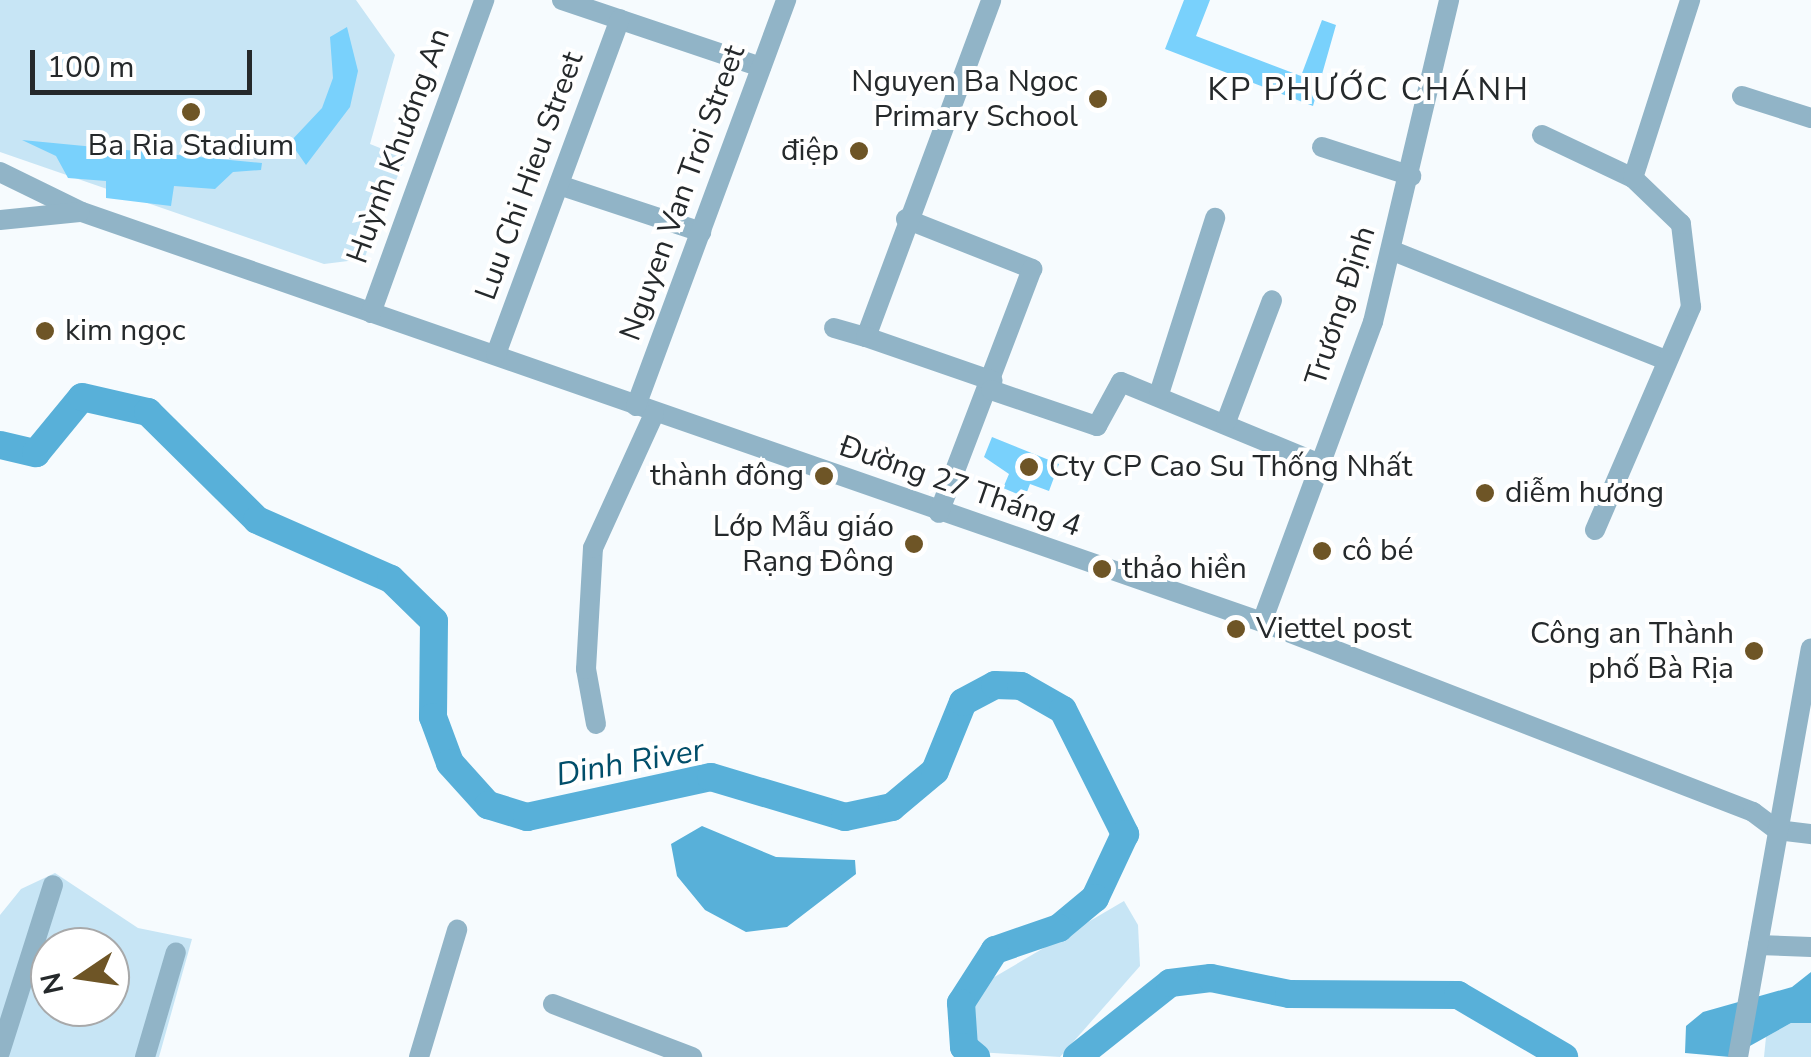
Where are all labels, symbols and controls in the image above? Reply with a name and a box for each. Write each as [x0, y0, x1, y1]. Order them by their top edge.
street label: Huỳnh Khương An [340, 24, 458, 268]
scale bar [35, 30, 258, 92]
street label: Nguyen Van Troi Street [613, 40, 753, 346]
text: 100 m [47, 47, 134, 88]
street label: Luu Chi Hieu Street [468, 47, 592, 305]
place label: Nguyen Ba Ngoc Primary School [851, 64, 1078, 134]
district label: KP PHƯỚC CHÁNH [1208, 71, 1530, 109]
marker: Nguyen Ba Ngoc Primary School [1087, 88, 1109, 110]
marker: Ba Ria Stadium [180, 101, 202, 123]
place label: Ba Ria Stadium [88, 128, 294, 164]
place label: điệp [781, 133, 839, 169]
marker: điệp [848, 140, 870, 162]
street label: Trương Định [1298, 222, 1384, 390]
place label: kim ngọc [65, 313, 186, 349]
marker: kim ngọc [34, 320, 56, 342]
street label: Đường 27 Tháng 4 [834, 429, 1086, 545]
place label: Cty CP Cao Su Thống Nhất [1049, 449, 1412, 485]
marker: Cty CP Cao Su Thống Nhất [1018, 456, 1040, 478]
place label: thành đông [650, 458, 804, 494]
marker: thành đông [813, 465, 835, 487]
place label: diễm hương [1505, 475, 1664, 511]
marker: diễm hương [1474, 482, 1496, 504]
place label: Lớp Mẫu giáo Rạng Đông [713, 509, 894, 580]
marker: Lớp Mẫu giáo Rạng Đông [903, 533, 925, 555]
place label: cô bé [1342, 533, 1413, 569]
marker: cô bé [1311, 540, 1333, 562]
place label: thảo hiền [1122, 551, 1247, 587]
marker: thảo hiền [1091, 558, 1113, 580]
place label: Viettel post [1256, 611, 1412, 647]
place label: Công an Thành phố Bà Rịa [1530, 616, 1734, 686]
marker: Viettel post [1225, 618, 1247, 640]
marker: Công an Thành phố Bà Rịa [1743, 640, 1765, 662]
water label: Dinh River [553, 731, 707, 795]
north arrow [30, 927, 130, 1027]
text: N [32, 969, 74, 998]

